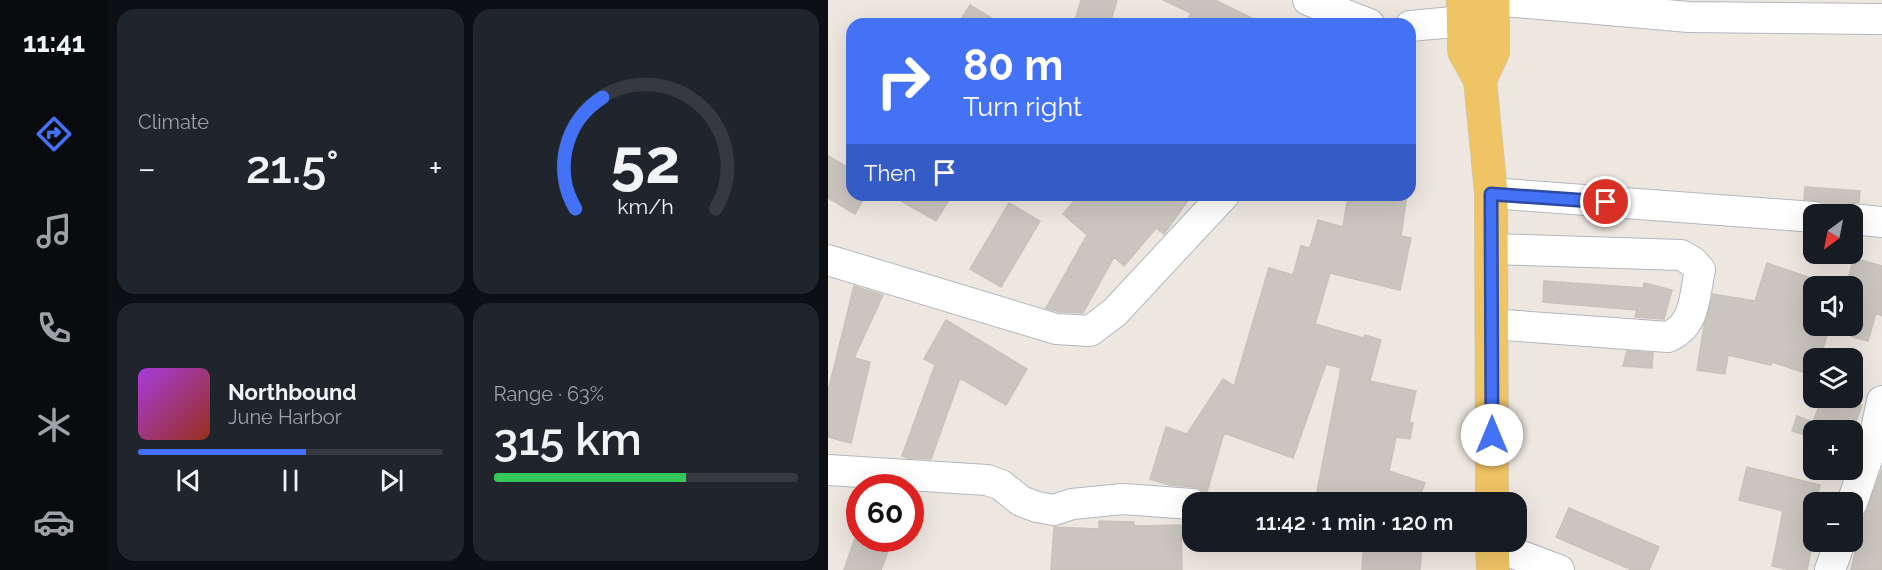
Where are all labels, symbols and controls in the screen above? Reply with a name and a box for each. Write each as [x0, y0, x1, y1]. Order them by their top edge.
text: 11:41 [23, 27, 85, 58]
text: 80 m [963, 41, 1063, 90]
icon: right [864, 42, 942, 120]
text: Turn right [963, 91, 1082, 122]
text: Climate [138, 110, 209, 134]
icon: directions [33, 113, 75, 155]
text: 52 [611, 124, 681, 198]
text: 21.5° [246, 141, 339, 194]
text: − [138, 149, 156, 188]
text: + [429, 149, 442, 188]
icon: arrive [928, 156, 961, 189]
text: Then [864, 160, 916, 186]
pin [1580, 176, 1631, 227]
icon: arrive [1589, 185, 1622, 218]
text: km/h [617, 194, 674, 219]
north arrow [1803, 204, 1863, 264]
map controls [1803, 204, 1863, 552]
icon: music [33, 210, 75, 252]
button: sound [1803, 276, 1863, 336]
icon: phone [33, 307, 75, 349]
button: layers [1803, 348, 1863, 408]
text: Northbound [228, 379, 357, 405]
text: Range · 63% [494, 382, 604, 406]
position arrow [1460, 403, 1524, 467]
icon: climate [33, 404, 75, 446]
text: June Harbor [228, 405, 342, 429]
text: 315 km [494, 413, 642, 466]
button: + [1803, 420, 1863, 480]
icon: previous [172, 464, 205, 497]
icon: pause [274, 464, 307, 497]
icon: next [375, 464, 408, 497]
speed limit sign: 60 [846, 474, 924, 552]
button: − [1803, 492, 1863, 552]
icon: car [33, 501, 75, 543]
text: 11:42 · 1 min · 120 m [1256, 509, 1453, 535]

